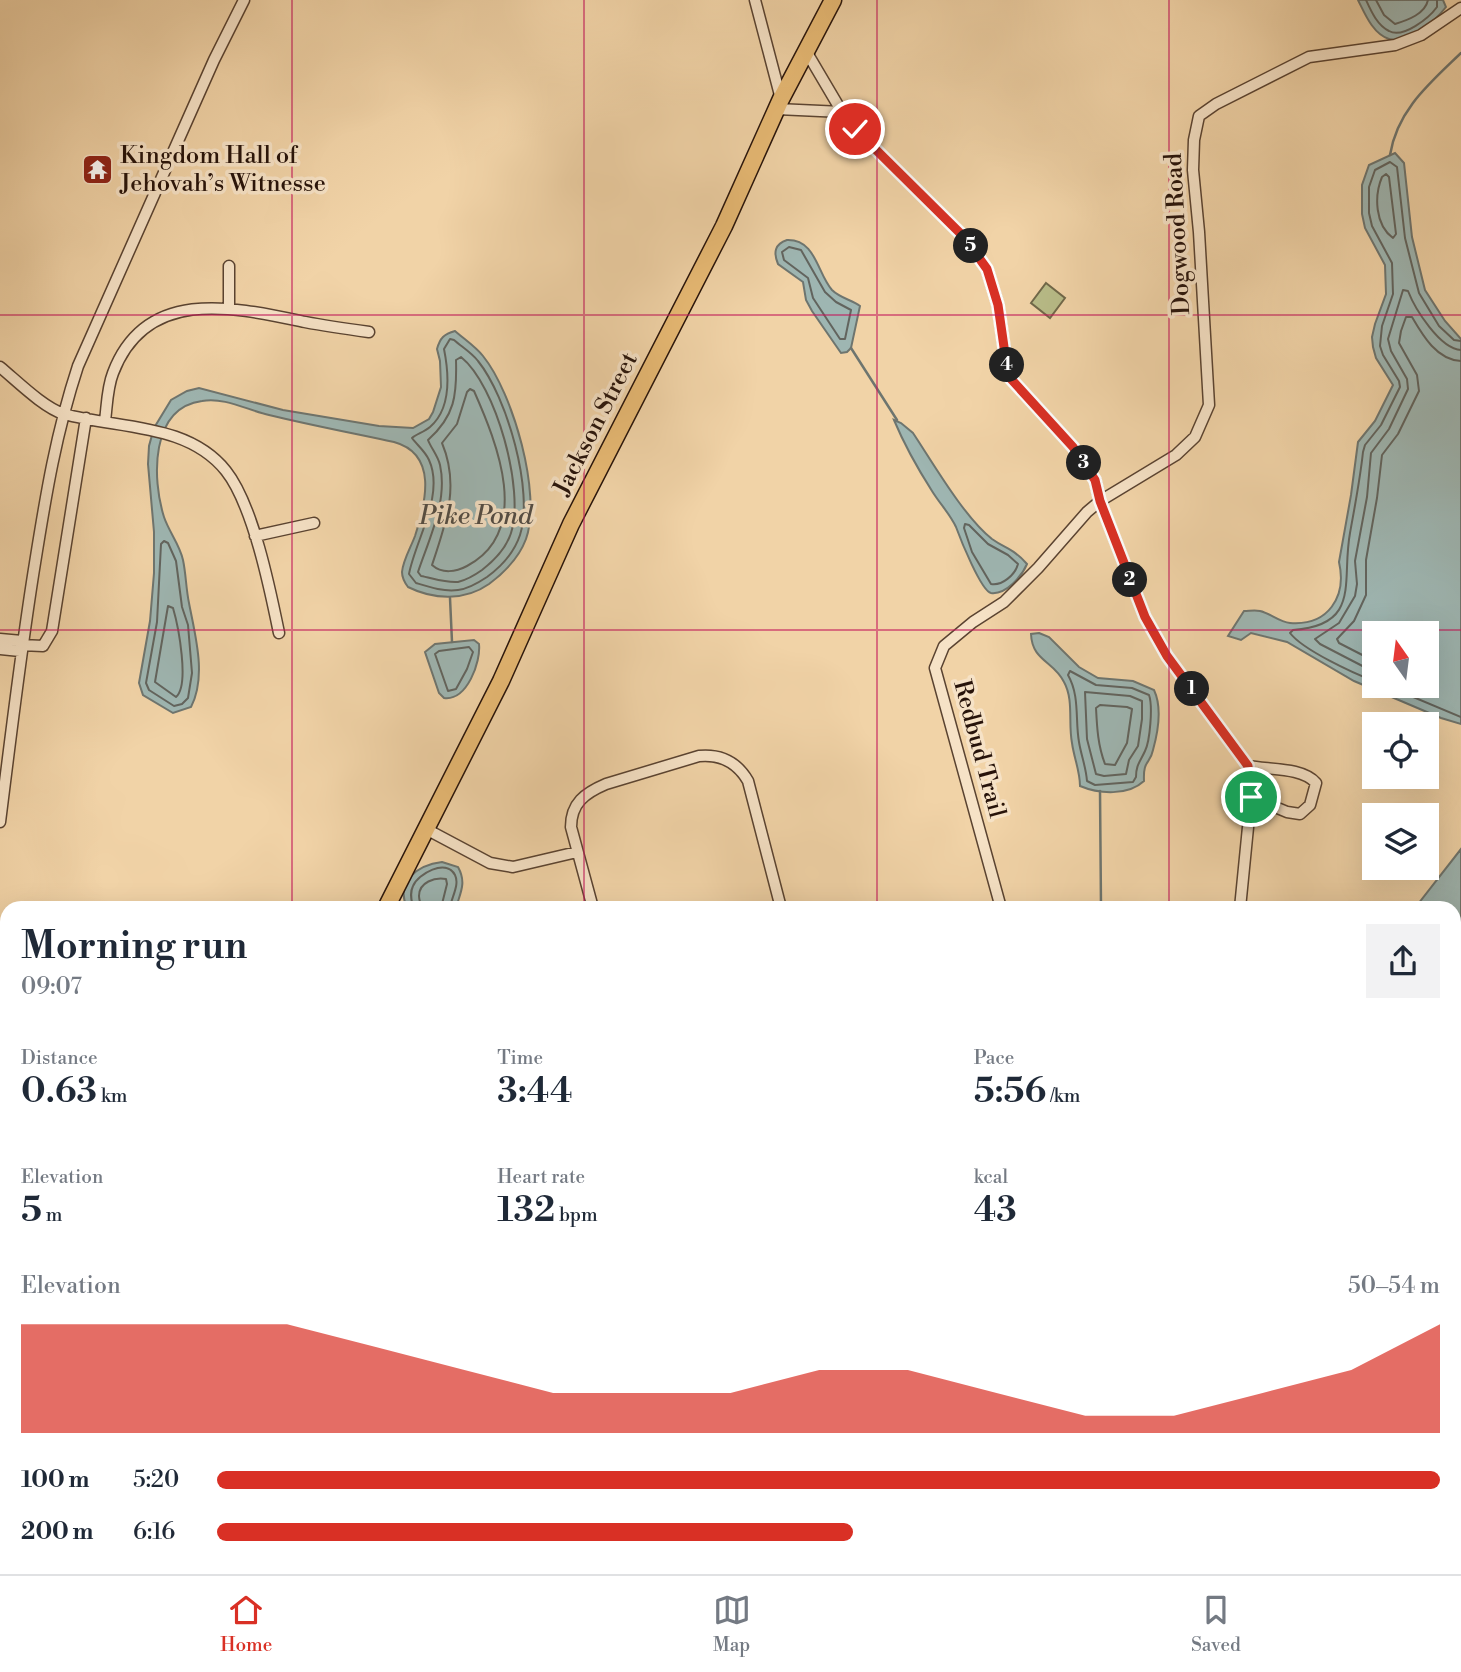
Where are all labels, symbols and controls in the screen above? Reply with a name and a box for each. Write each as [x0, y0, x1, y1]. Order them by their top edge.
pin [825, 99, 885, 159]
icon: check [836, 110, 874, 148]
place label: Kingdom Hall of Jehovah’s Witnesse [119, 141, 326, 199]
street label: Dogwood Road [1159, 152, 1197, 316]
temple icon: Kingdom Hall of Jehovah’s Witnesse [80, 153, 114, 187]
pin: 5 [954, 229, 988, 264]
text: 5 [965, 233, 976, 257]
street label: Jackson Street [547, 347, 645, 501]
pin: 4 [990, 348, 1024, 382]
text: 4 [1000, 352, 1013, 376]
pin: 3 [1066, 446, 1102, 480]
text: 3 [1078, 450, 1089, 474]
water label: Pike Pond [418, 500, 534, 532]
pin: 2 [1112, 562, 1148, 598]
text: 2 [1124, 567, 1135, 591]
north arrow [1362, 621, 1438, 698]
map controls [1362, 621, 1439, 880]
pin: 1 [1174, 672, 1210, 706]
text: 1 [1187, 676, 1196, 700]
street label: Redbud Trail [946, 677, 1012, 821]
button: locate [1362, 712, 1439, 789]
pin [1221, 767, 1281, 827]
icon: arrive [1232, 778, 1270, 816]
button: layers [1362, 803, 1439, 880]
text: Morning run [21, 923, 247, 970]
button: share [1366, 924, 1440, 998]
text: 09:07 [21, 973, 82, 1001]
text: Distance [21, 1046, 98, 1070]
text: Time [497, 1046, 543, 1070]
text: Pace [974, 1046, 1014, 1070]
text: 0.63 [21, 1070, 97, 1113]
text: 3:44 [497, 1070, 573, 1113]
text: 5:56 [974, 1070, 1046, 1113]
text: km [97, 1084, 127, 1108]
text: /km [1046, 1084, 1080, 1108]
text: Elevation [21, 1165, 103, 1189]
text: Heart rate [497, 1165, 585, 1189]
text: kcal [974, 1165, 1008, 1189]
text: 5 [21, 1189, 42, 1232]
text: 132 [497, 1189, 555, 1232]
text: 43 [974, 1189, 1017, 1232]
text: m [42, 1203, 62, 1227]
text: bpm [555, 1203, 598, 1227]
text: Elevation [21, 1272, 121, 1300]
text: 50–54 m [1348, 1272, 1440, 1300]
text: 100 m [21, 1466, 89, 1494]
text: 5:20 [133, 1466, 179, 1494]
text: 200 m [21, 1518, 93, 1546]
text: 6:16 [133, 1518, 175, 1546]
tab: Home [220, 1591, 272, 1657]
tab: Map [713, 1591, 751, 1657]
tab: Saved [1191, 1591, 1241, 1657]

